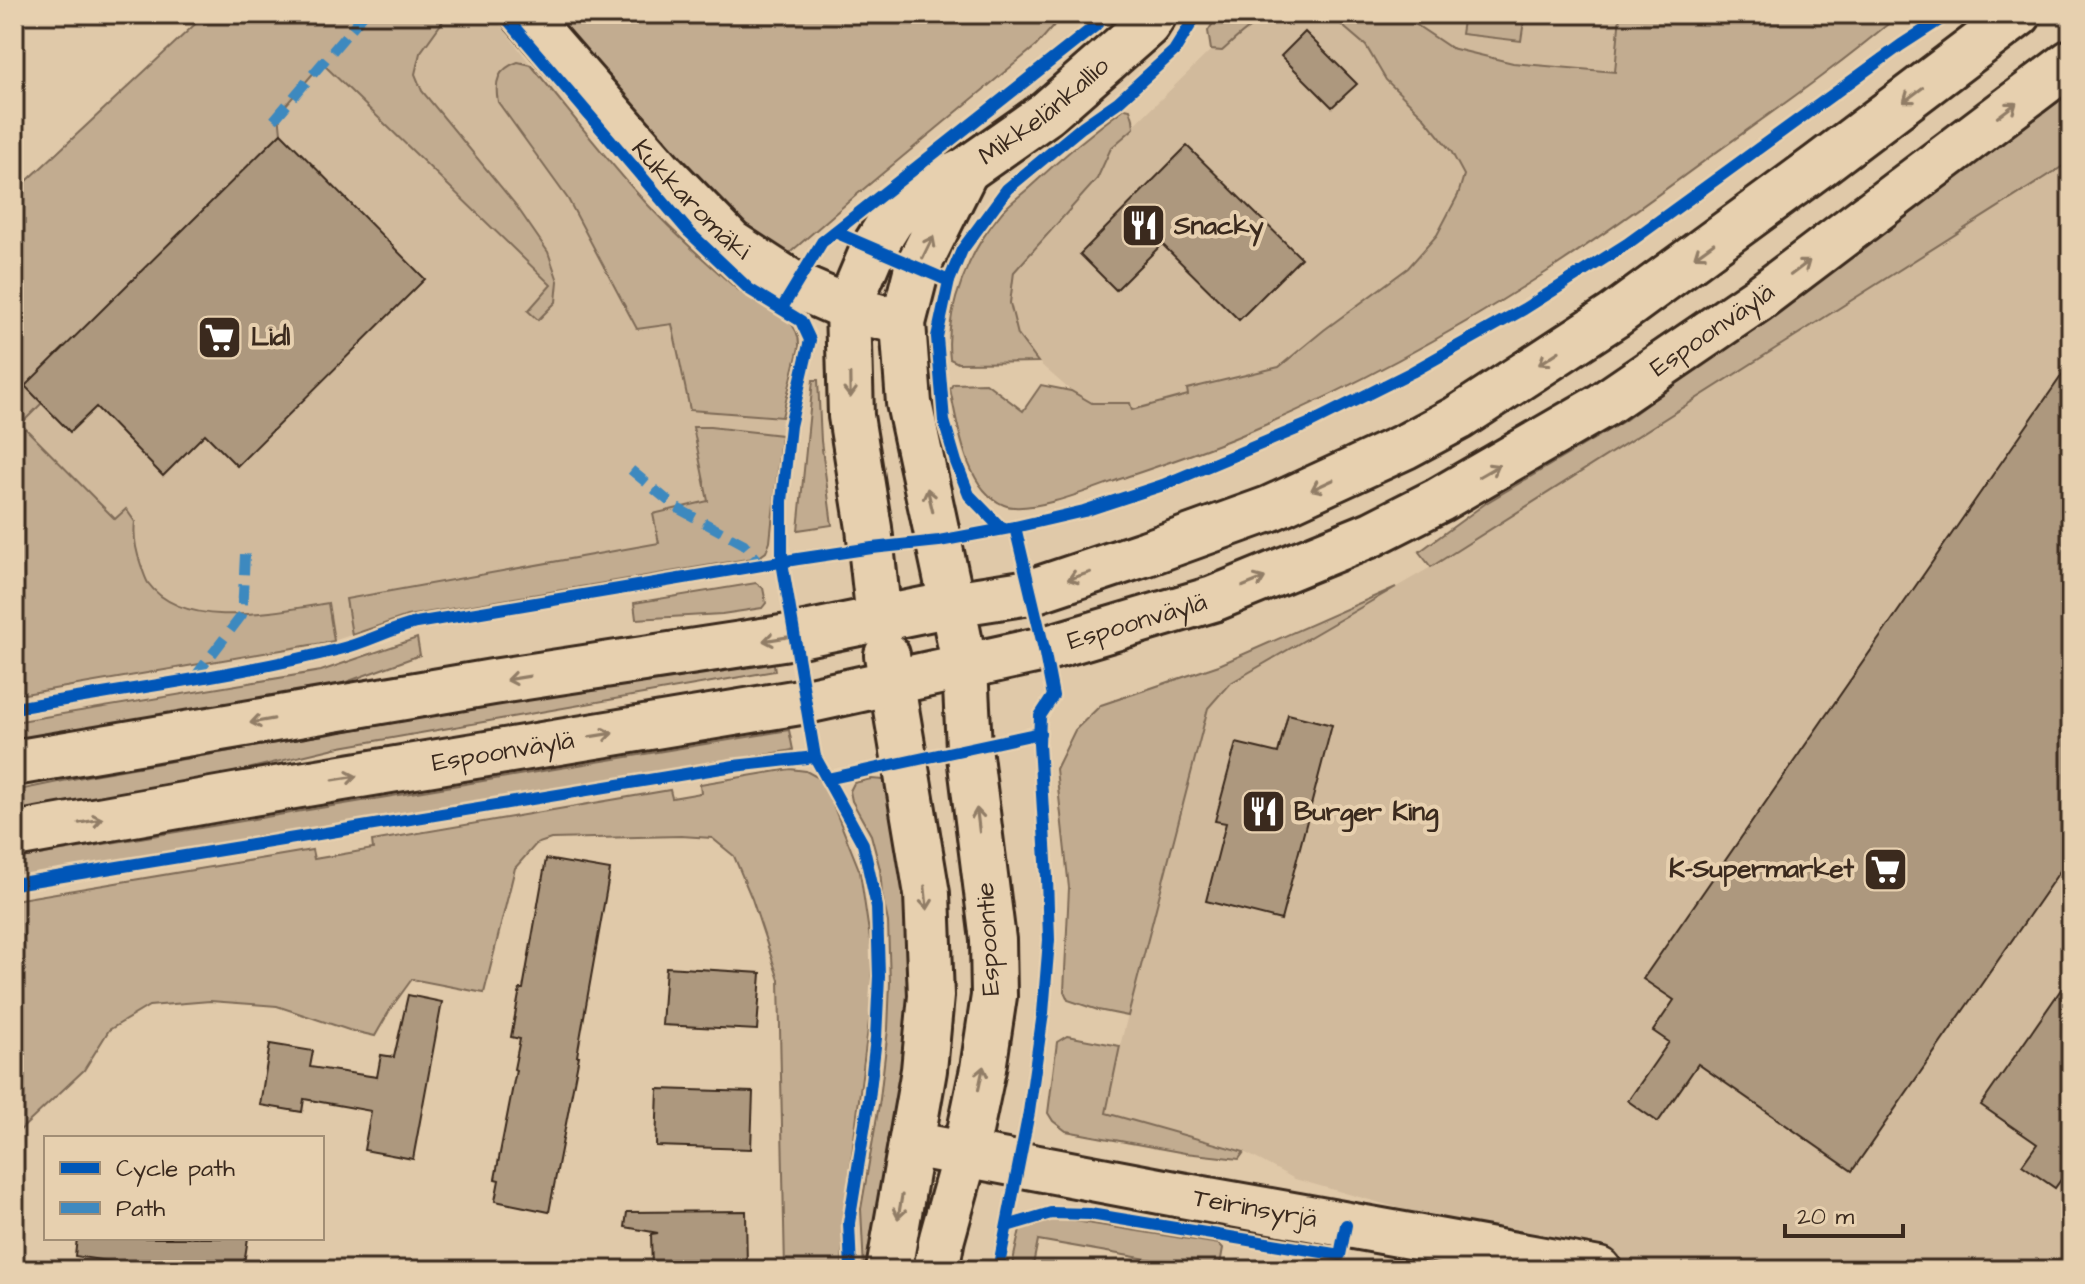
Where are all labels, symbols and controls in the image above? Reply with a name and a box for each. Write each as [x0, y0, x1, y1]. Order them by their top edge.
street label: Mikkelänkallio [971, 48, 1117, 174]
one-way arrow [1902, 86, 1924, 103]
one-way arrow [1996, 102, 2017, 119]
street label: Kukkaromäki [623, 132, 757, 269]
restaurant icon: Snacky [1119, 202, 1167, 250]
place label: Snacky [1173, 208, 1264, 247]
one-way arrow [920, 236, 936, 260]
one-way arrow [1694, 241, 1715, 258]
one-way arrow [1789, 259, 1810, 276]
street label: Espoonväylä [1643, 275, 1782, 386]
supermarket icon: Lidl [196, 313, 244, 361]
place label: Lidl [251, 319, 290, 355]
one-way arrow [1538, 351, 1561, 367]
one-way arrow [842, 372, 858, 399]
one-way arrow [1477, 463, 1500, 479]
one-way arrow [1311, 478, 1335, 493]
one-way arrow [922, 488, 937, 513]
one-way arrow [1067, 569, 1092, 584]
one-way arrow [1241, 574, 1266, 588]
street label: Espoonväylä [1063, 584, 1211, 659]
one-way arrow [763, 632, 788, 647]
one-way arrow [506, 671, 531, 686]
one-way arrow [250, 714, 275, 729]
street label: Espoonväylä [429, 722, 577, 781]
one-way arrow [588, 727, 614, 742]
one-way arrow [332, 769, 357, 784]
restaurant icon: Burger King [1239, 788, 1287, 836]
place label: Burger King [1294, 794, 1439, 833]
one-way arrow [971, 807, 986, 834]
one-way arrow [78, 813, 103, 828]
supermarket icon: K-Supermarket [1861, 845, 1909, 893]
place label: K-Supermarket [1669, 851, 1854, 887]
street label: Espoontie [967, 881, 1009, 997]
one-way arrow [919, 884, 934, 911]
one-way arrow [974, 1066, 989, 1092]
legend [44, 1136, 324, 1240]
text: Cycle path [116, 1152, 235, 1187]
street label: Teirinsyrjä [1190, 1180, 1320, 1237]
scale bar [1785, 1188, 1903, 1238]
text: Path [116, 1192, 165, 1226]
one-way arrow [891, 1194, 906, 1219]
text: 20 m [1797, 1200, 1854, 1234]

